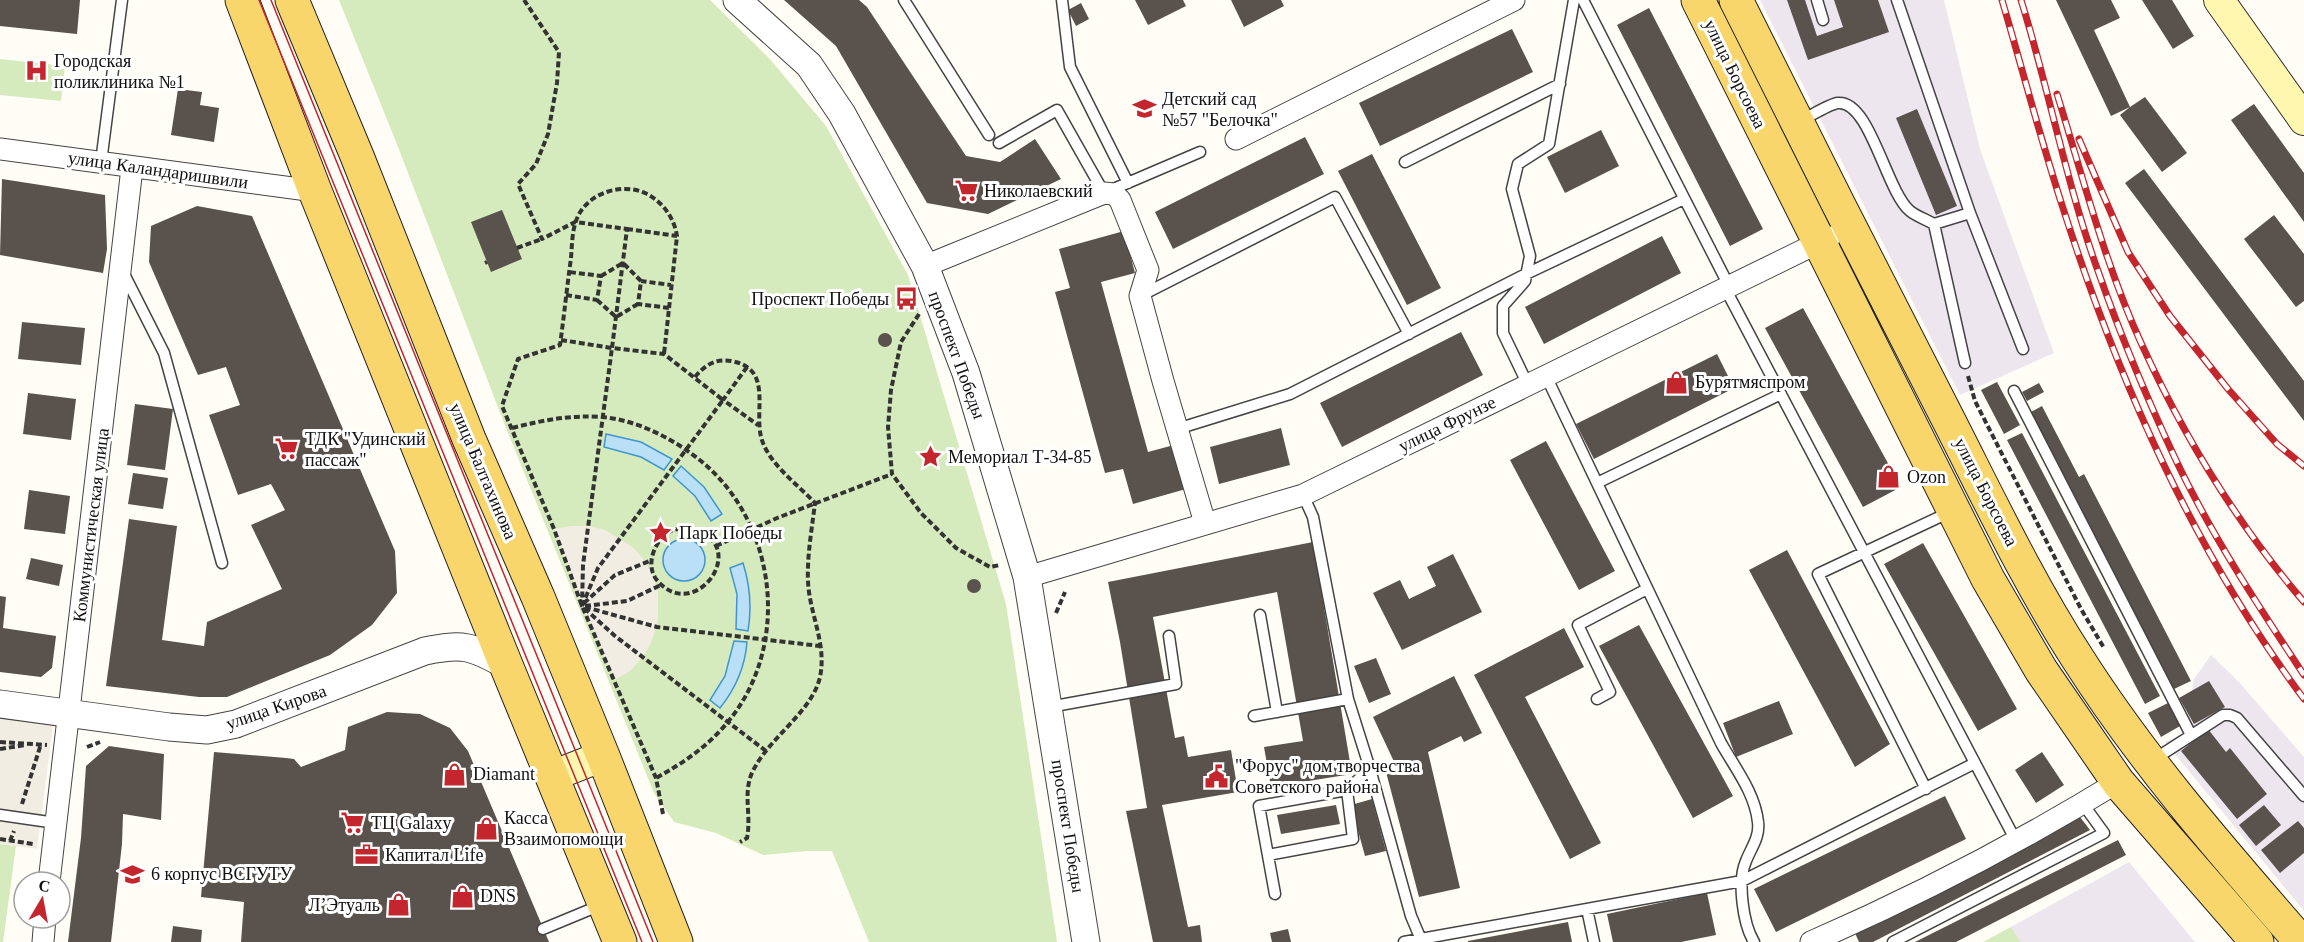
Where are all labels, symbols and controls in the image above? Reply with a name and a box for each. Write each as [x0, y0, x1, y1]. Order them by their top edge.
street label: улица Борсоева [1700, 16, 1770, 132]
place label: Городская поликлиника №1 [54, 51, 185, 92]
hospital icon: Городская поликлиника №1 [23, 58, 49, 84]
place label: Детский сад №57 "Белочка" [1162, 89, 1278, 130]
school or university icon: Детский сад №57 "Белочка" [1131, 96, 1157, 122]
street label: улица Каландаришвили [67, 147, 250, 193]
supermarket icon: Николаевский [953, 178, 979, 204]
place label: Николаевский [984, 181, 1093, 201]
bus stop icon: Проспект Победы [894, 286, 920, 312]
street label: проспект Победы [925, 288, 989, 422]
place label: Проспект Победы [751, 289, 889, 309]
shop icon: Бурятмяспром [1664, 369, 1690, 395]
place label: Бурятмяспром [1695, 372, 1805, 392]
street label: улица Фрунзе [1395, 392, 1499, 456]
street label: улица Балтахинова [445, 400, 521, 542]
street label: Коммунистическая улица [69, 427, 113, 623]
place label: ТДК "Удинский пассаж" [305, 429, 426, 470]
street label: улица Борсоева [1950, 435, 2022, 549]
supermarket icon: ТДК "Удинский пассаж" [274, 436, 300, 462]
place icon: Мемориал Т-34-85 [917, 444, 943, 470]
place label: Мемориал Т-34-85 [948, 447, 1091, 467]
shop icon: Ozon [1876, 464, 1902, 490]
place label: Ozon [1907, 467, 1946, 487]
place icon: Парк Победы [648, 520, 674, 546]
place label: Парк Победы [679, 523, 782, 543]
street label: улица Кирова [223, 680, 329, 734]
place label: "Форус" дом творчества Советского района [1235, 756, 1420, 797]
street label: проспект Победы [1048, 758, 1088, 894]
shop icon: Diamant [442, 761, 468, 787]
public building icon: "Форус" дом творчества Советского района [1204, 763, 1230, 789]
place label: Diamant [473, 764, 535, 784]
place label: Касса Взаимопомощи [504, 808, 624, 849]
supermarket icon: ТЦ Galaxy [340, 810, 366, 836]
place label: ТЦ Galaxy [371, 813, 451, 833]
shop icon: Касса Взаимопомощи [473, 815, 499, 841]
office icon: Капитал Life [354, 842, 380, 868]
place label: Капитал Life [385, 845, 483, 865]
school or university icon: 6 корпус ВСГУТУ [120, 861, 146, 887]
place label: 6 корпус ВСГУТУ [151, 864, 293, 884]
north arrow [12, 870, 72, 930]
text: С [37, 876, 52, 895]
shop icon: DNS [449, 883, 475, 909]
place label: DNS [480, 886, 516, 906]
shop icon: Л’Этуаль [385, 892, 411, 918]
place label: Л’Этуаль [308, 895, 380, 915]

